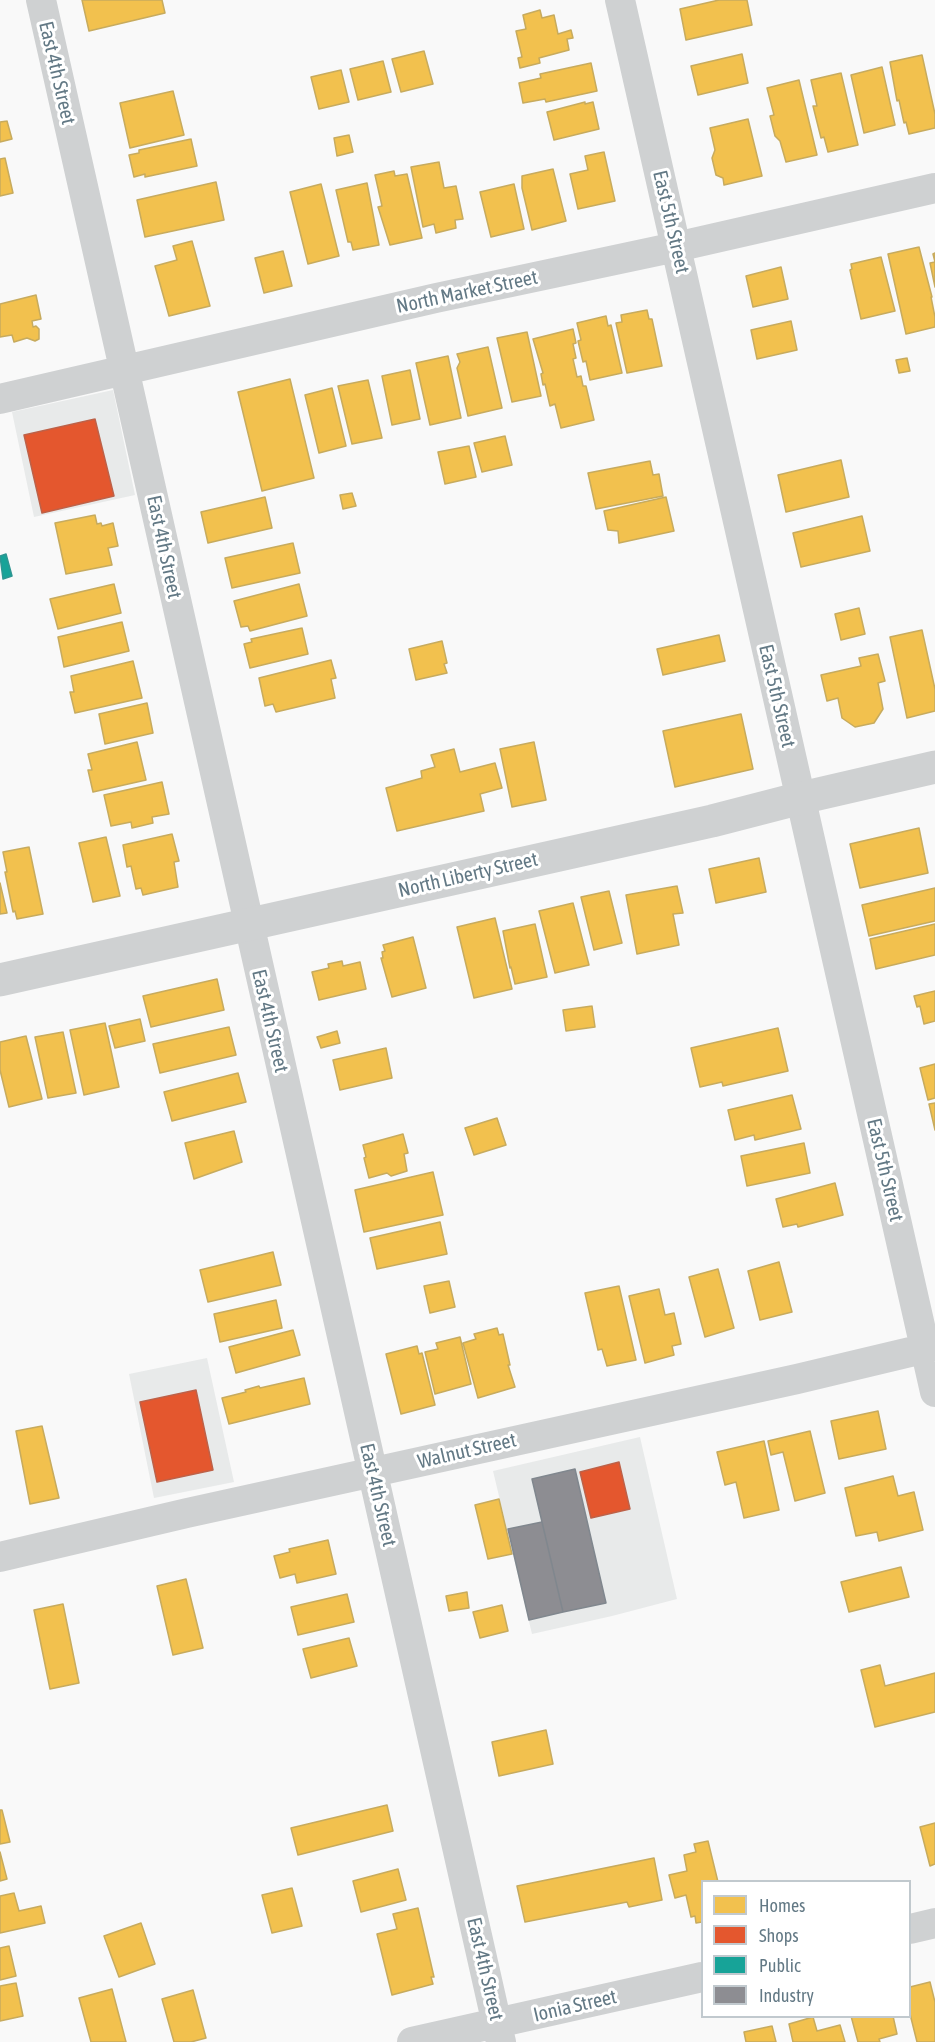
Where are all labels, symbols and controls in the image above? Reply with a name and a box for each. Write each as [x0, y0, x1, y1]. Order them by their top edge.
street label: East 4th Street [34, 19, 80, 127]
street label: East 5th Street [648, 168, 694, 276]
street label: North Market Street [394, 265, 540, 319]
street label: East 4th Street [141, 493, 187, 601]
street label: East 5th Street [754, 642, 800, 750]
street label: North Liberty Street [396, 847, 540, 903]
street label: East 4th Street [247, 967, 293, 1075]
street label: East 5th Street [862, 1116, 908, 1224]
street label: Walnut Street [415, 1428, 519, 1474]
street label: East 4th Street [355, 1441, 401, 1549]
legend [701, 1880, 911, 2018]
text: Homes [759, 1895, 805, 1916]
street label: East 4th Street [462, 1915, 508, 2023]
text: Shops [759, 1925, 799, 1946]
text: Public [759, 1955, 801, 1976]
street label: Ionia Street [531, 1985, 619, 2027]
text: Industry [759, 1985, 814, 2006]

